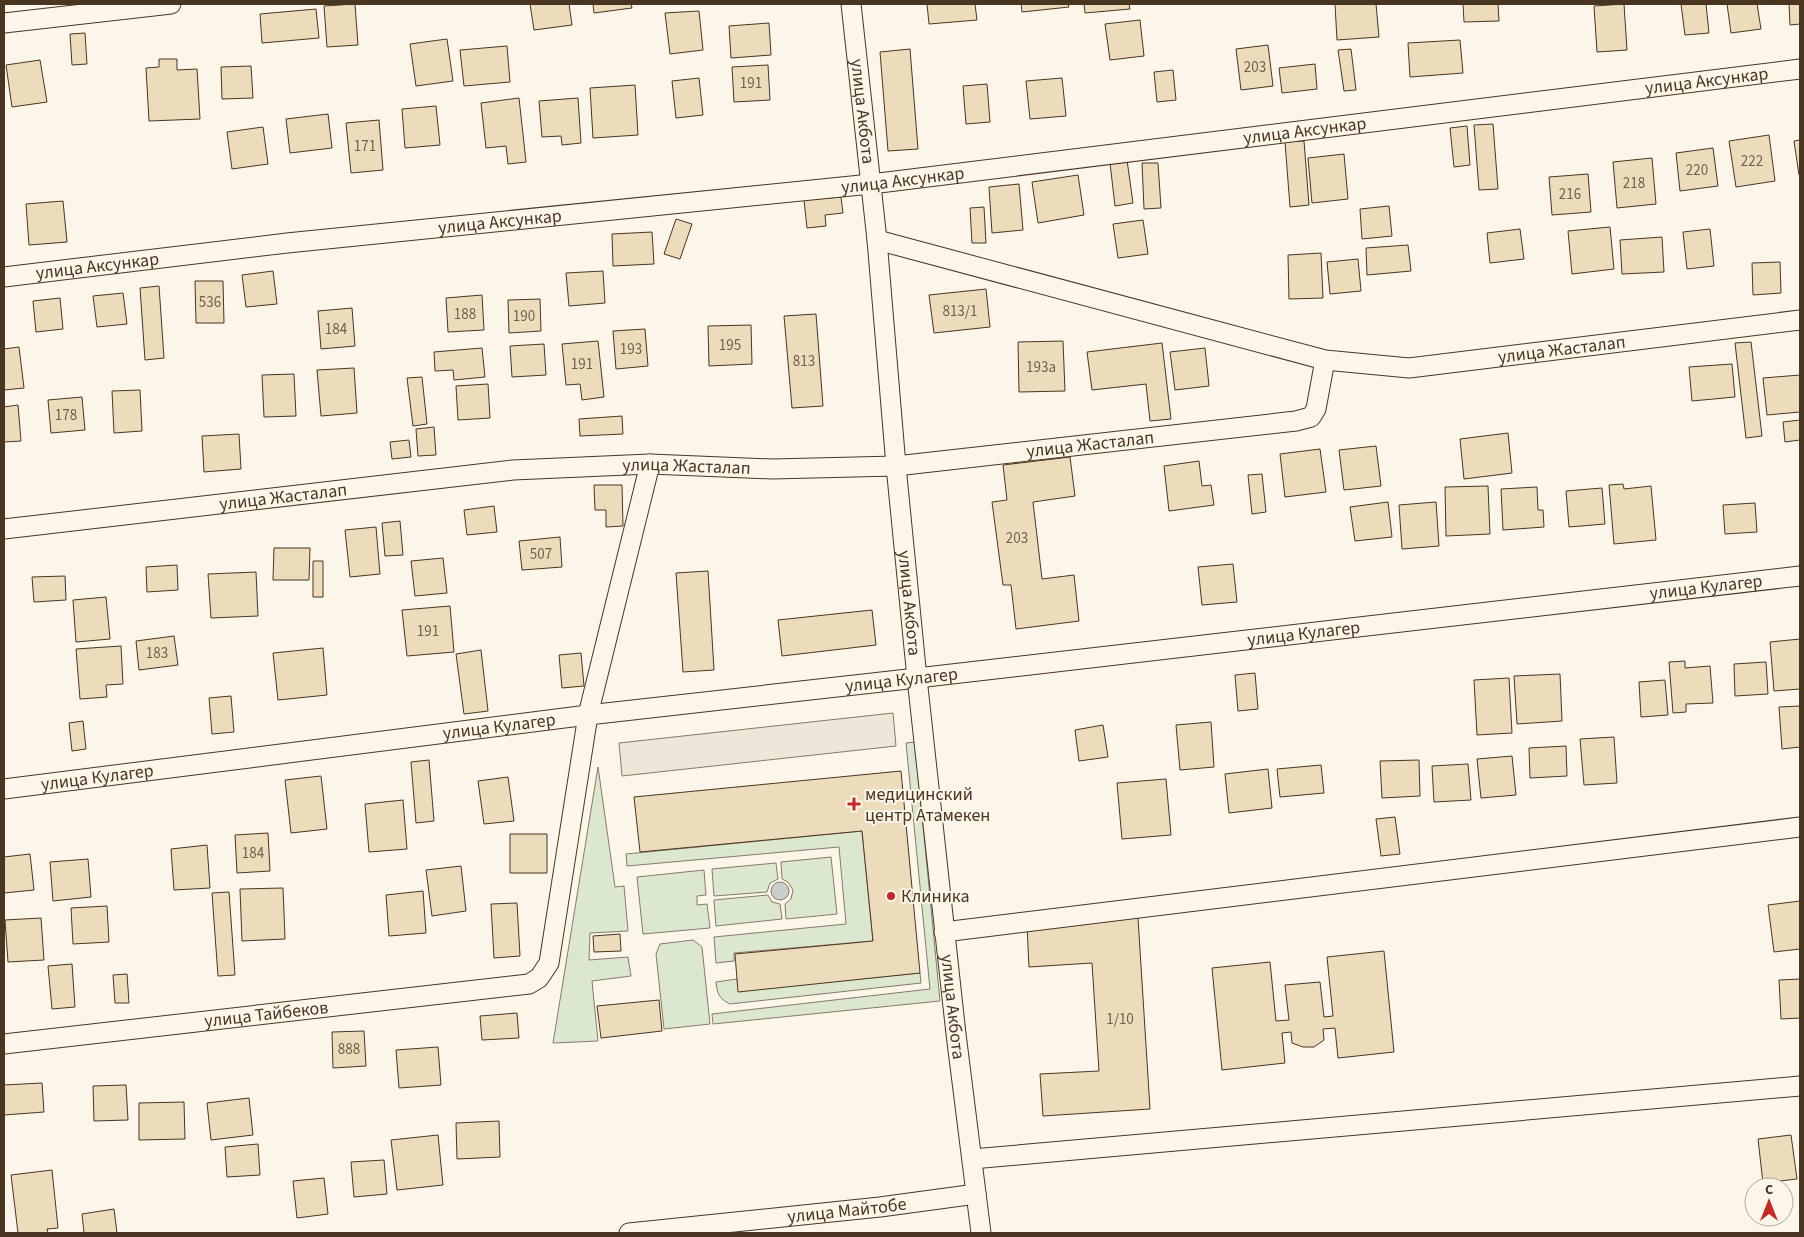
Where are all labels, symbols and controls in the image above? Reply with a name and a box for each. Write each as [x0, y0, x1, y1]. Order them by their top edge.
street label: улица Акбота [845, 57, 881, 165]
house number: 203 [1244, 57, 1266, 78]
street label: улица Аксункар [1644, 61, 1770, 101]
house number: 191 [740, 73, 762, 94]
street label: улица Аксункар [1242, 110, 1368, 150]
house number: 171 [354, 136, 376, 157]
house number: 222 [1741, 151, 1763, 172]
street label: улица Аксункар [840, 160, 966, 199]
house number: 220 [1686, 160, 1708, 181]
house number: 218 [1623, 173, 1645, 194]
house number: 216 [1559, 184, 1581, 205]
street label: улица Аксункар [437, 203, 563, 240]
street label: улица Аксункар [34, 246, 160, 286]
house number: 536 [199, 292, 221, 313]
house number: 813/1 [942, 301, 978, 322]
house number: 188 [454, 304, 476, 325]
house number: 190 [513, 306, 535, 327]
house number: 184 [325, 319, 348, 340]
street label: улица Жасталап [1496, 329, 1627, 369]
house number: 195 [719, 335, 741, 356]
house number: 193 [620, 339, 642, 360]
house number: 813 [793, 351, 815, 372]
house number: 191 [571, 354, 593, 375]
house number: 193а [1026, 357, 1056, 378]
house number: 178 [55, 405, 77, 426]
street label: улица Жасталап [1025, 425, 1155, 464]
street label: улица Жасталап [622, 452, 751, 481]
street label: улица Жасталап [218, 477, 348, 516]
house number: 203 [1006, 528, 1028, 549]
house number: 507 [530, 544, 552, 565]
street label: улица Акбота [892, 549, 927, 657]
street label: улица Кулагер [1648, 568, 1764, 606]
street label: улица Кулагер [1246, 614, 1361, 652]
house number: 191 [417, 621, 439, 642]
house number: 183 [146, 643, 168, 664]
street label: улица Кулагер [844, 661, 959, 699]
street label: улица Кулагер [441, 707, 557, 746]
street label: улица Кулагер [39, 758, 155, 797]
place label: медицинский центр Атамекен [865, 782, 990, 828]
marker: медицинский центр Атамекен [847, 797, 861, 811]
house number: 184 [242, 843, 265, 864]
place label: Клиника [901, 884, 970, 909]
marker: Клиника [885, 890, 897, 902]
street label: улица Акбота [935, 953, 972, 1061]
street label: улица Тайбеков [203, 995, 330, 1034]
house number: 1/10 [1106, 1009, 1134, 1030]
house number: 888 [338, 1039, 360, 1060]
north arrow [1744, 1177, 1794, 1227]
text: С [1765, 1180, 1773, 1200]
street label: улица Майтобе [786, 1191, 908, 1229]

